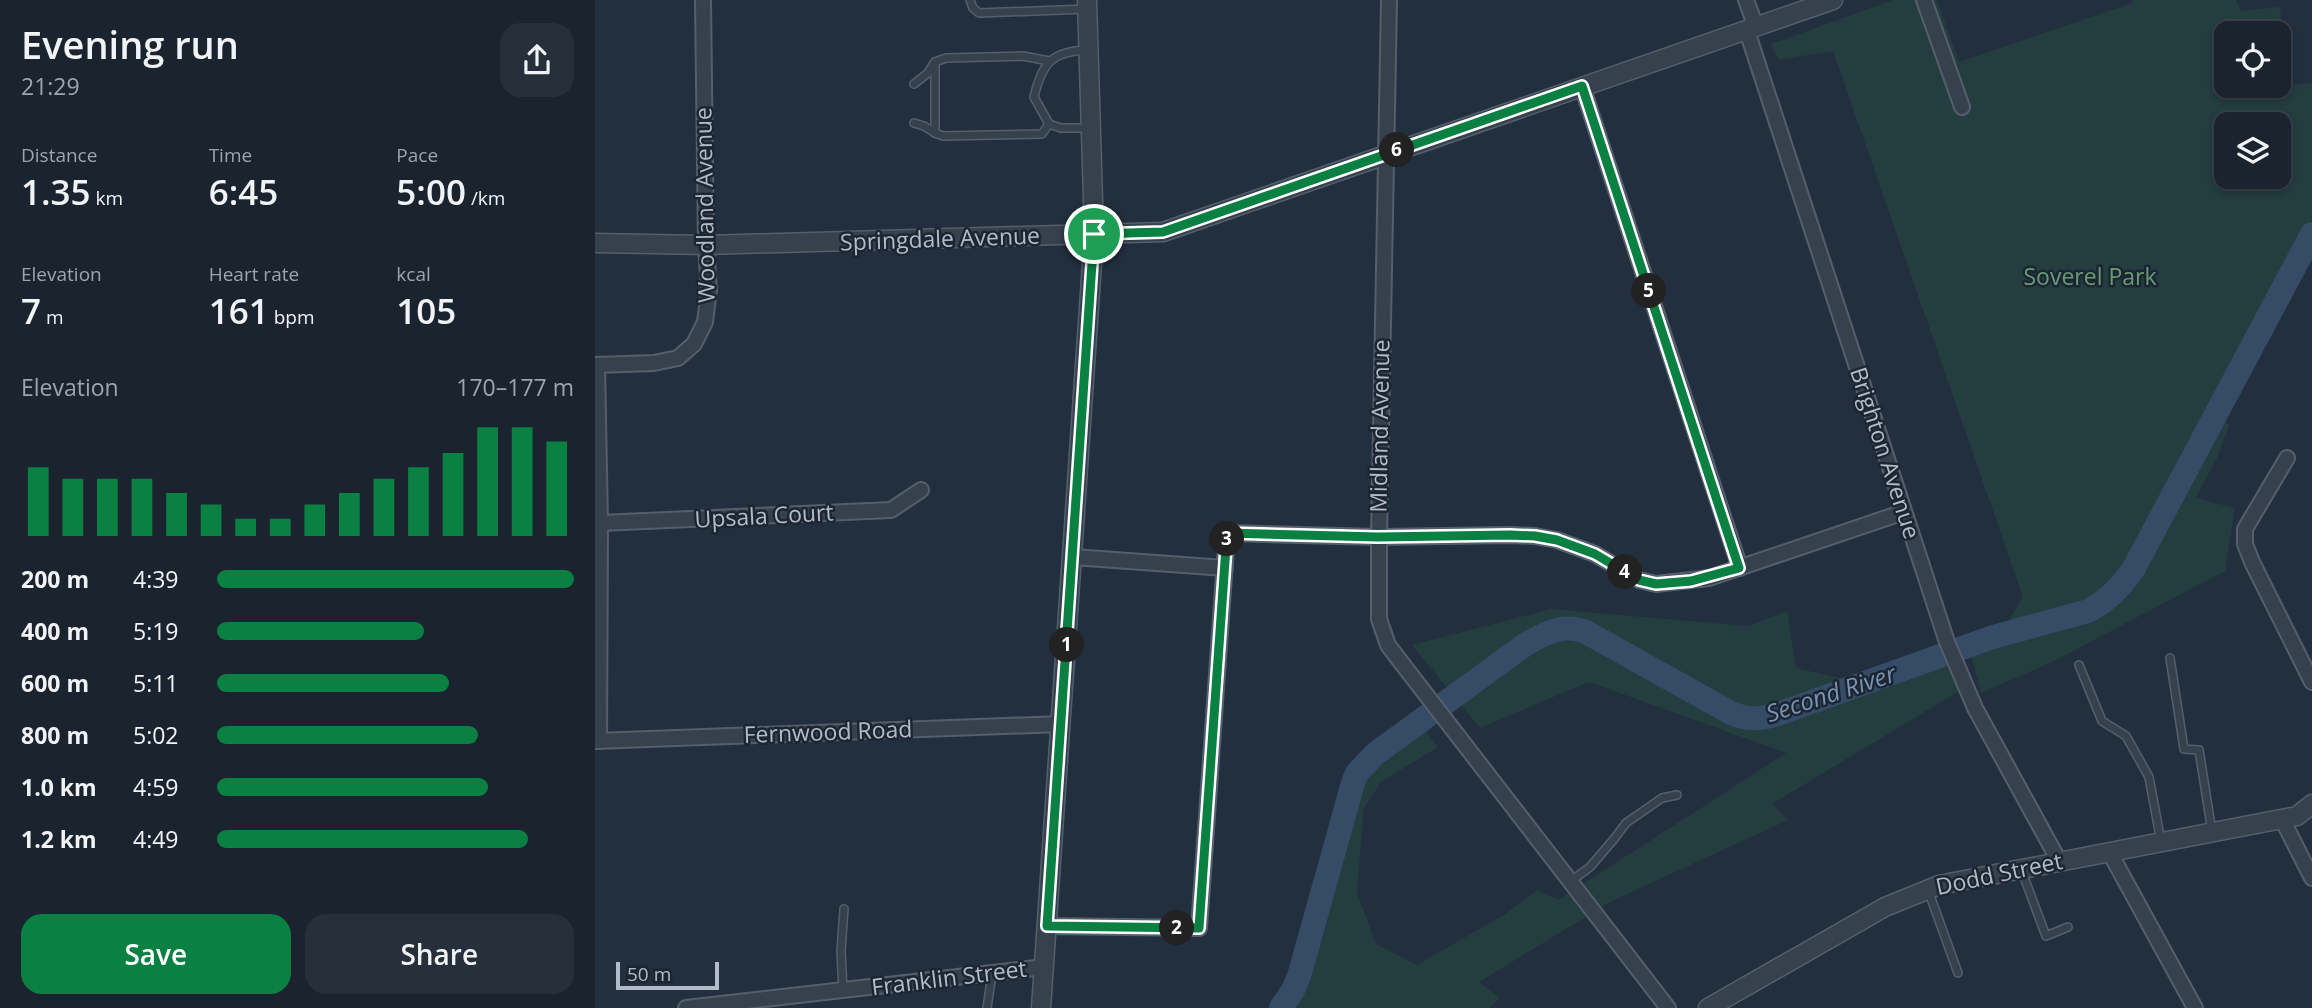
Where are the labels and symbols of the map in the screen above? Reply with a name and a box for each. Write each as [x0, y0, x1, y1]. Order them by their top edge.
street label: Woodland Avenue [686, 107, 722, 303]
pin: 6 [1379, 132, 1415, 168]
pin [1064, 204, 1124, 264]
street label: Springdale Avenue [839, 219, 1041, 257]
park label: Soverel Park [2023, 260, 2157, 292]
pin: 5 [1631, 274, 1667, 308]
street label: Midland Avenue [1361, 339, 1397, 513]
street label: Brighton Avenue [1843, 363, 1929, 543]
street label: Upsala Court [694, 495, 834, 535]
pin: 3 [1209, 522, 1245, 556]
pin: 4 [1607, 554, 1643, 590]
pin: 1 [1049, 628, 1085, 662]
water label: Second River [1761, 656, 1901, 729]
street label: Fernwood Road [743, 712, 913, 750]
street label: Dodd Street [1932, 844, 2065, 902]
pin: 2 [1159, 911, 1195, 946]
street label: Franklin Street [869, 952, 1028, 1002]
scale bar [616, 959, 719, 991]

